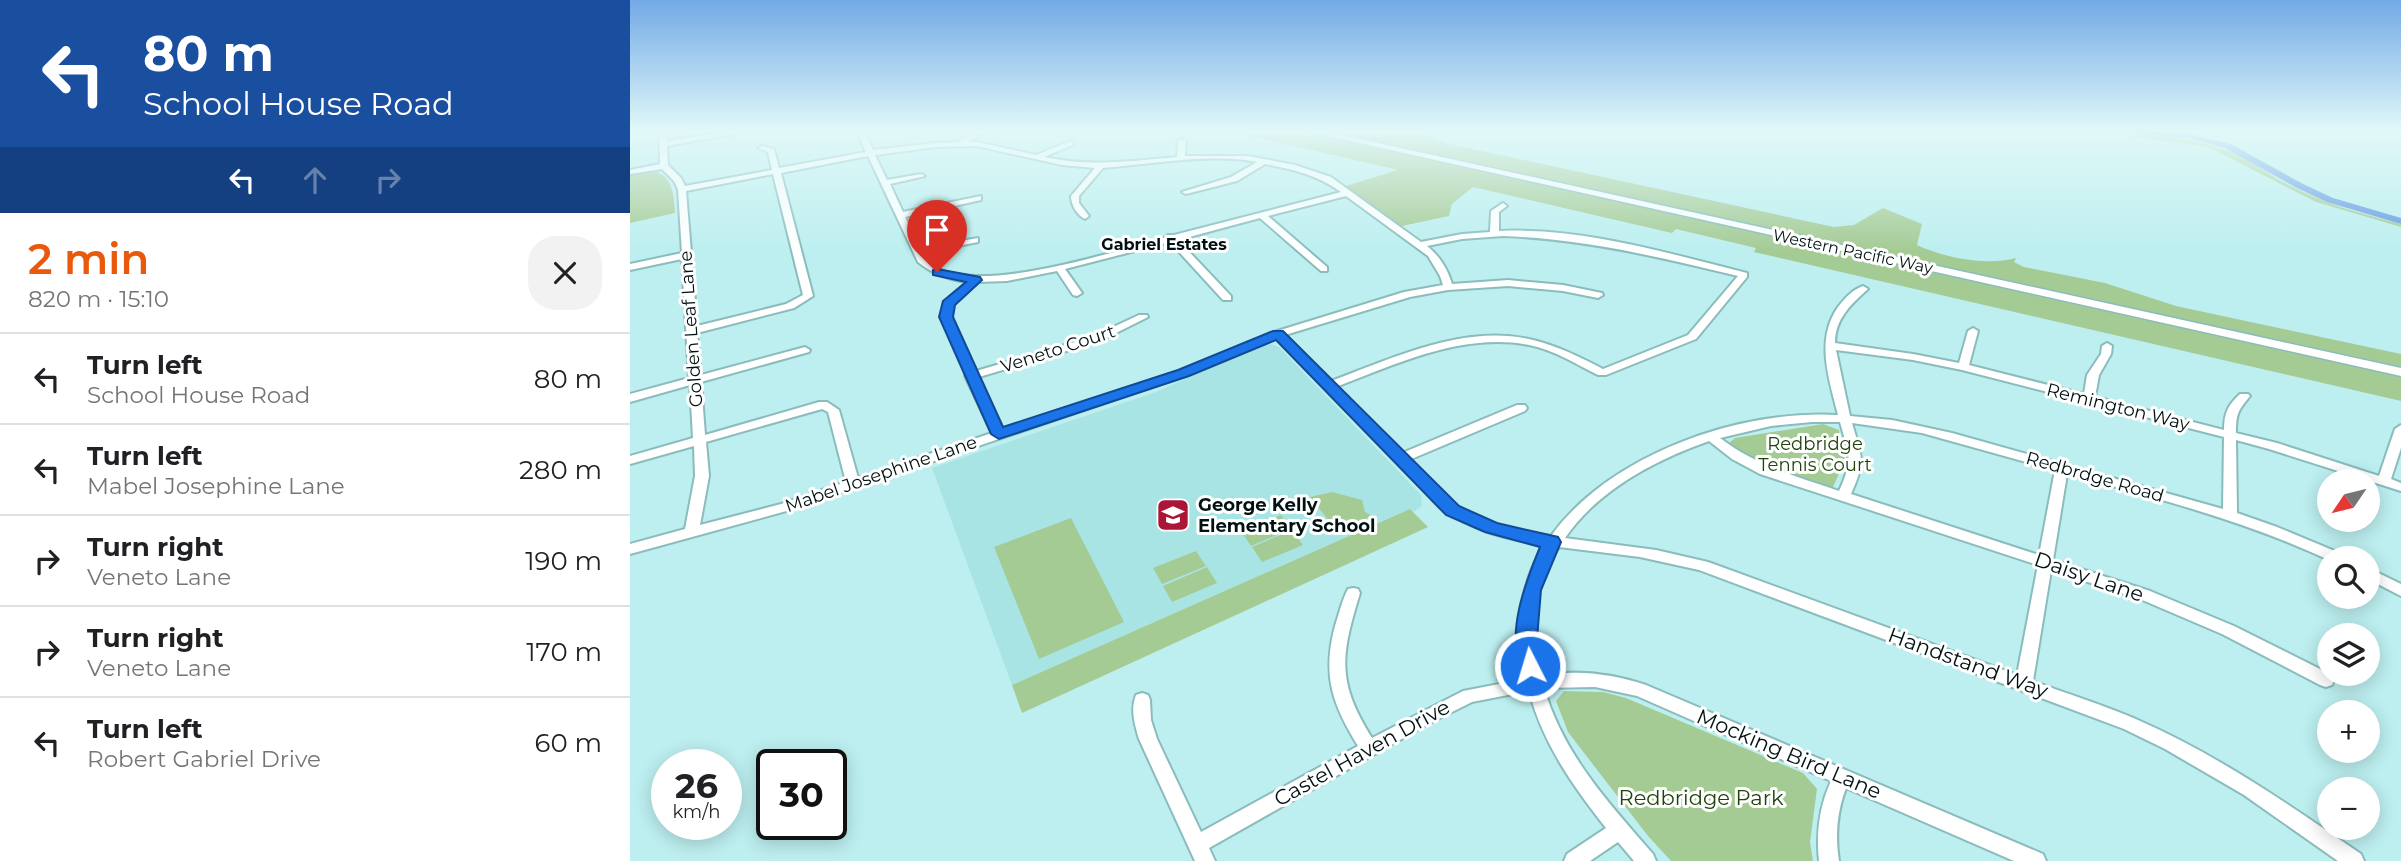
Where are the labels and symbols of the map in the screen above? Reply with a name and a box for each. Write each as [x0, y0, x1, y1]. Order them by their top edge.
pin [907, 200, 967, 272]
street label: Western Pacific Way [1771, 225, 1935, 278]
district label: Gabriel Estates [1101, 235, 1227, 254]
street label: Golden Leaf Lane [675, 250, 707, 408]
street label: Veneto Court [998, 320, 1118, 378]
street label: Remington Way [2044, 379, 2192, 435]
street label: Mabel Josephine Lane [782, 431, 980, 517]
park label: Redbridge Tennis Court [1758, 433, 1872, 476]
street label: Redbrdge Road [2023, 447, 2167, 507]
north arrow [2317, 469, 2380, 532]
place label: George Kelly Elementary School [1198, 494, 1375, 537]
school or university icon: George Kelly Elementary School [1154, 496, 1192, 534]
street label: Daisy Lane [2031, 546, 2147, 607]
street label: Handstand Way [1885, 622, 2052, 703]
position arrow [1493, 629, 1567, 703]
street label: Castel Haven Drive [1270, 694, 1454, 811]
street label: Mocking Bird Lane [1693, 703, 1885, 804]
speed limit sign: 30 [756, 749, 847, 840]
park label: Redbridge Park [1618, 785, 1784, 810]

